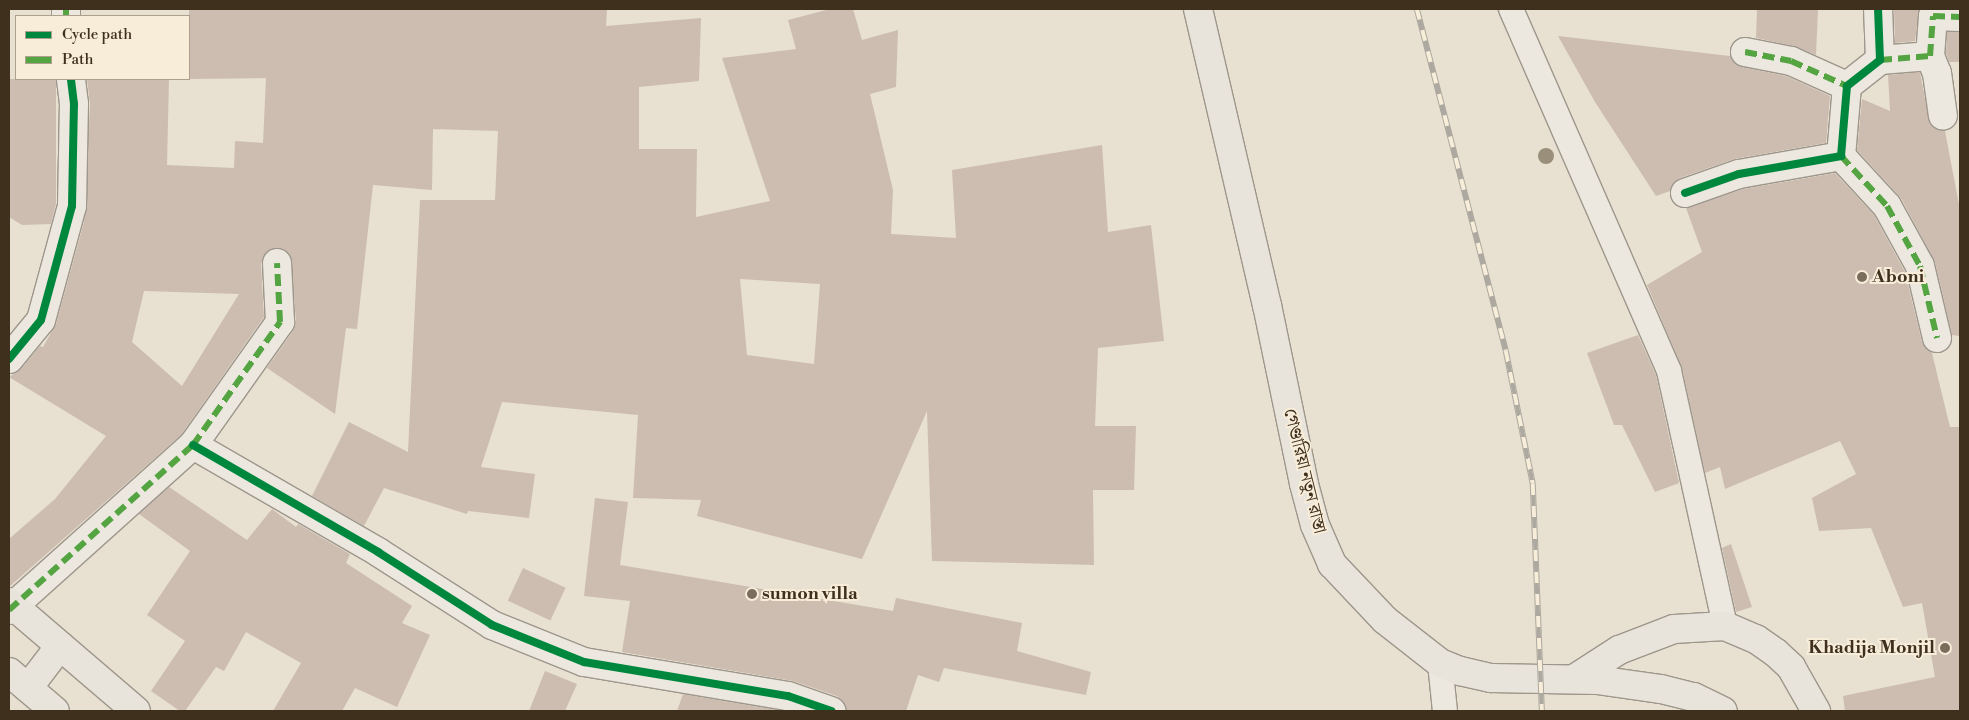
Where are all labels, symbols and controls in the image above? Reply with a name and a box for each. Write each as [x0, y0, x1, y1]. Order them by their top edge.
legend [15, 15, 190, 80]
text: Cycle path [62, 25, 132, 44]
text: Path [62, 50, 94, 69]
place label: Aboni [1872, 266, 1924, 288]
marker: Aboni [1856, 271, 1868, 283]
street label: গেণ্ডারিয়া নতুন রাস্তা [1278, 406, 1330, 536]
place label: sumon villa [762, 583, 858, 605]
marker: sumon villa [746, 588, 758, 600]
place label: Khadija Monjil [1808, 637, 1935, 659]
marker: Khadija Monjil [1939, 642, 1951, 654]

